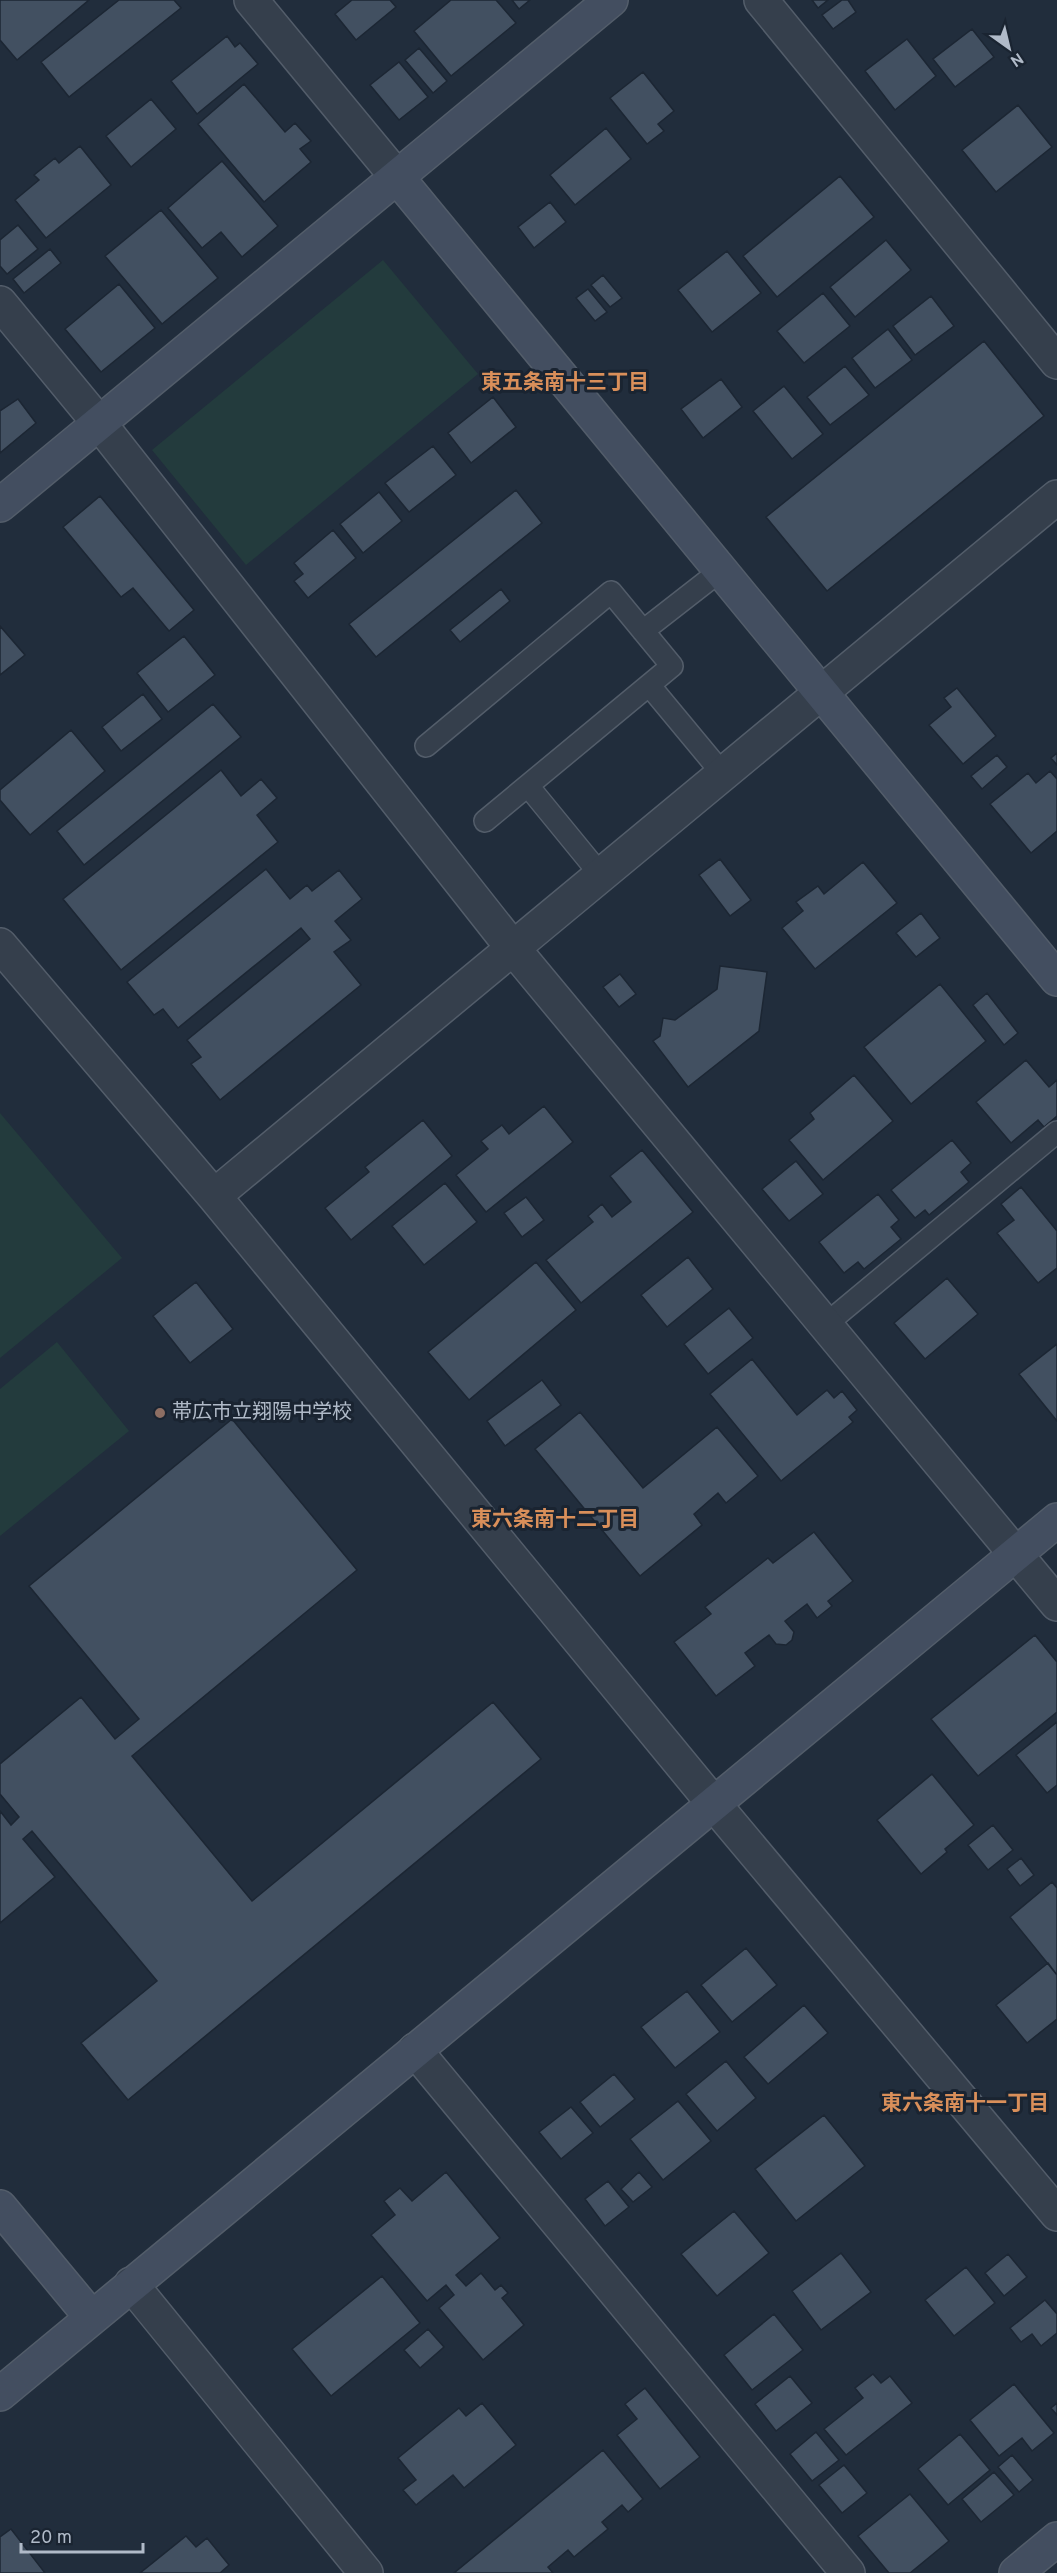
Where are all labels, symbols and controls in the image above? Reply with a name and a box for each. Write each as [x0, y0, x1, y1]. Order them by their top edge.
north arrow [979, 18, 1039, 78]
text: N [1006, 47, 1027, 70]
district label: 東五条南十三丁目 [481, 370, 649, 397]
place label: 帯広市立翔陽中学校 [172, 1400, 352, 1426]
marker: 帯広市立翔陽中学校 [153, 1406, 167, 1420]
district label: 東六条南十二丁目 [471, 1507, 639, 1534]
district label: 東六条南十一丁目 [881, 2091, 1049, 2118]
scale bar [21, 2516, 142, 2554]
text: 20 m [30, 2527, 72, 2550]

